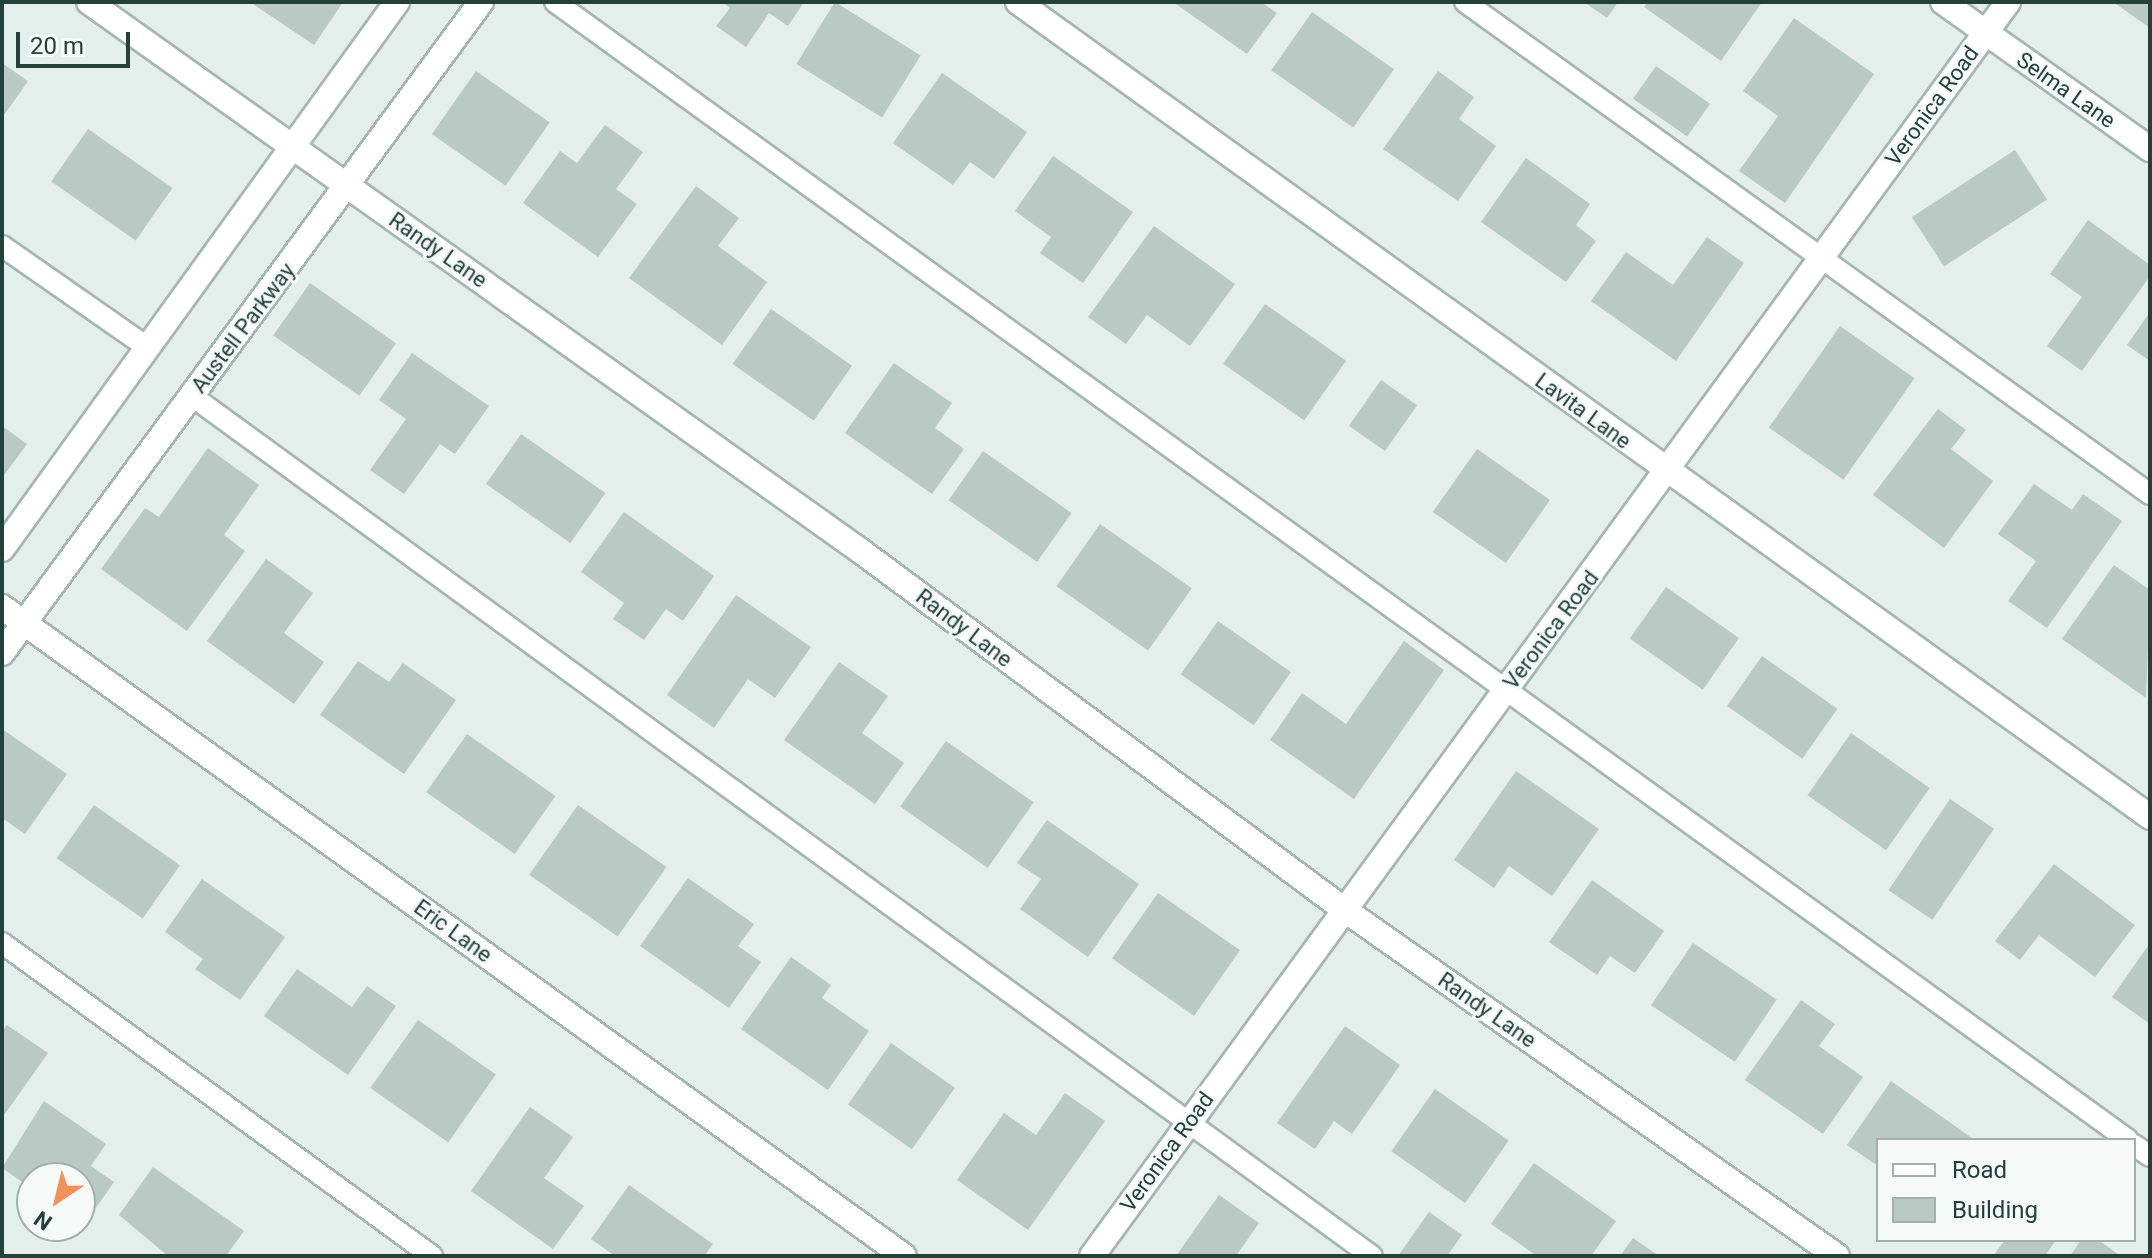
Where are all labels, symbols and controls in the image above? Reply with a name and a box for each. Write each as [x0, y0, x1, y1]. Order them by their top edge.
scale bar [20, 16, 134, 66]
text: 20 m [30, 32, 84, 60]
street label: Veronica Road [1880, 41, 1984, 171]
street label: Selma Lane [2012, 46, 2120, 134]
street label: Randy Lane [384, 207, 492, 293]
street label: Austell Parkway [186, 258, 300, 398]
street label: Lavita Lane [1530, 367, 1636, 455]
street label: Veronica Road [1498, 565, 1604, 695]
street label: Randy Lane [911, 583, 1017, 673]
street label: Eric Lane [409, 894, 497, 968]
street label: Randy Lane [1433, 967, 1541, 1053]
street label: Veronica Road [1115, 1087, 1219, 1217]
legend [1876, 1138, 2136, 1242]
text: Road [1952, 1156, 2007, 1184]
north arrow [16, 1162, 96, 1242]
text: Building [1952, 1196, 2038, 1224]
text: N [30, 1206, 57, 1235]

